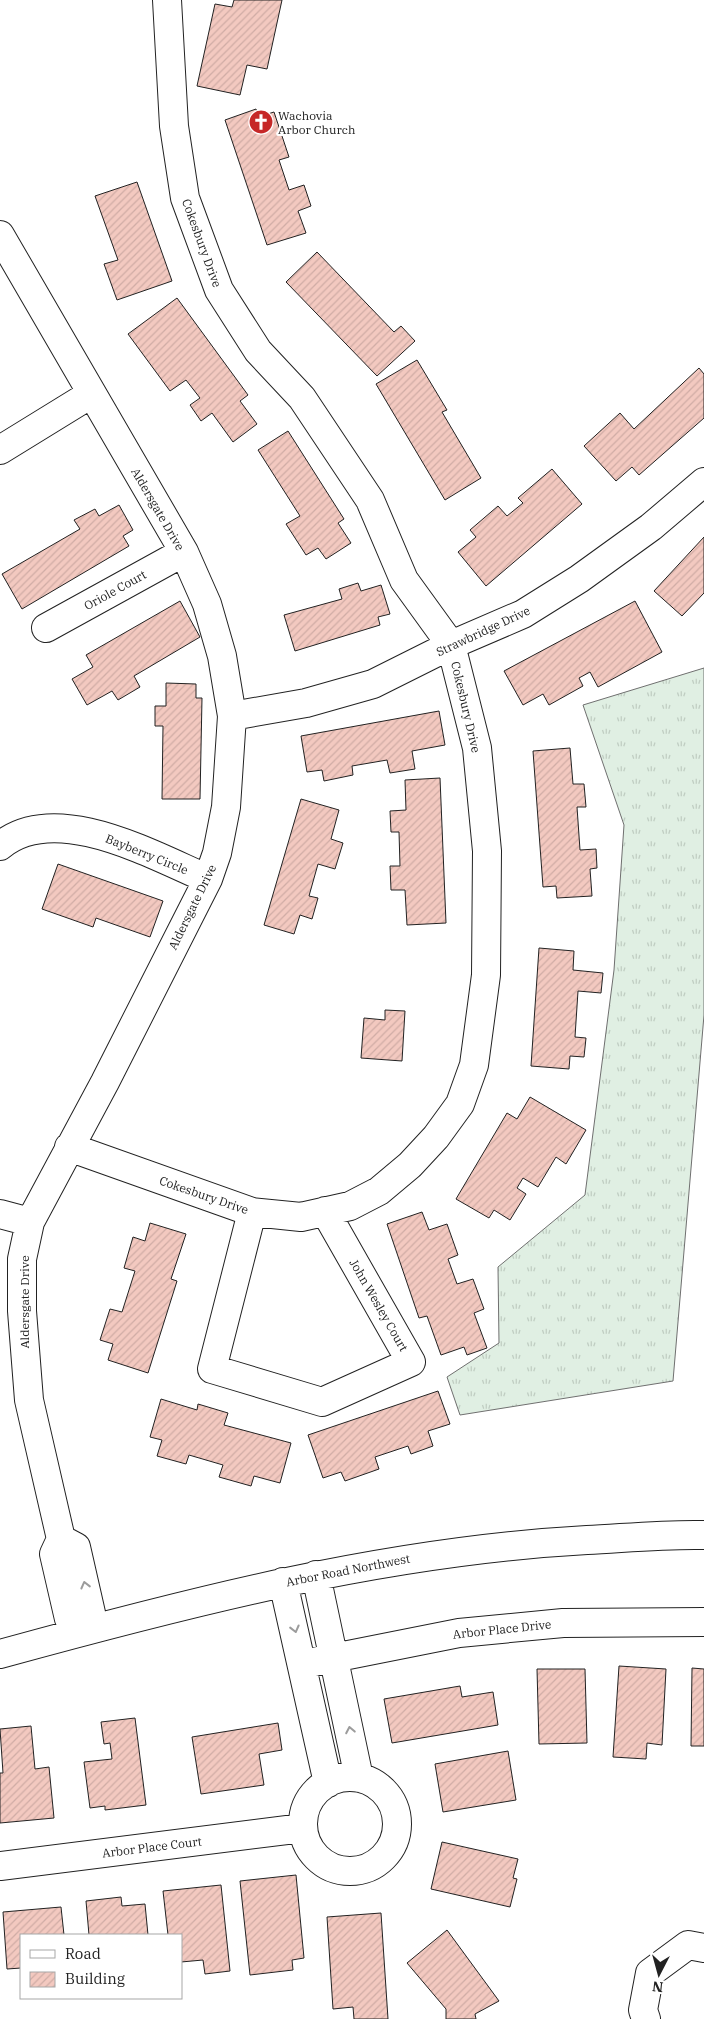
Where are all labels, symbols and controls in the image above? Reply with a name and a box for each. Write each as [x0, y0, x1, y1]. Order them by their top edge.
place label: Wachovia Arbor Church [278, 108, 356, 137]
church icon: Wachovia Arbor Church [248, 109, 274, 135]
street label: Cokesbury Drive [179, 197, 225, 289]
street label: Aldersgate Drive [128, 465, 188, 553]
street label: Oriole Court [81, 567, 149, 613]
street label: Strawbridge Drive [434, 603, 532, 659]
street label: Cokesbury Drive [448, 660, 484, 754]
street label: Bayberry Circle [103, 831, 191, 877]
street label: Aldersgate Drive [165, 862, 219, 952]
street label: Cokesbury Drive [157, 1173, 251, 1217]
street label: Aldersgate Drive [17, 1255, 32, 1349]
street label: John Wesley Court [346, 1256, 412, 1354]
street label: Arbor Road Northwest [285, 1551, 411, 1589]
one-way arrow [80, 1580, 91, 1589]
street label: Arbor Place Drive [452, 1616, 552, 1642]
one-way arrow [289, 1625, 300, 1634]
one-way arrow [345, 1726, 355, 1735]
street label: Arbor Place Court [101, 1833, 203, 1861]
legend [20, 1934, 182, 1999]
text: Road [65, 1944, 101, 1963]
north arrow [634, 1949, 684, 1999]
text: Building [65, 1969, 125, 1988]
text: N [651, 1977, 664, 1996]

